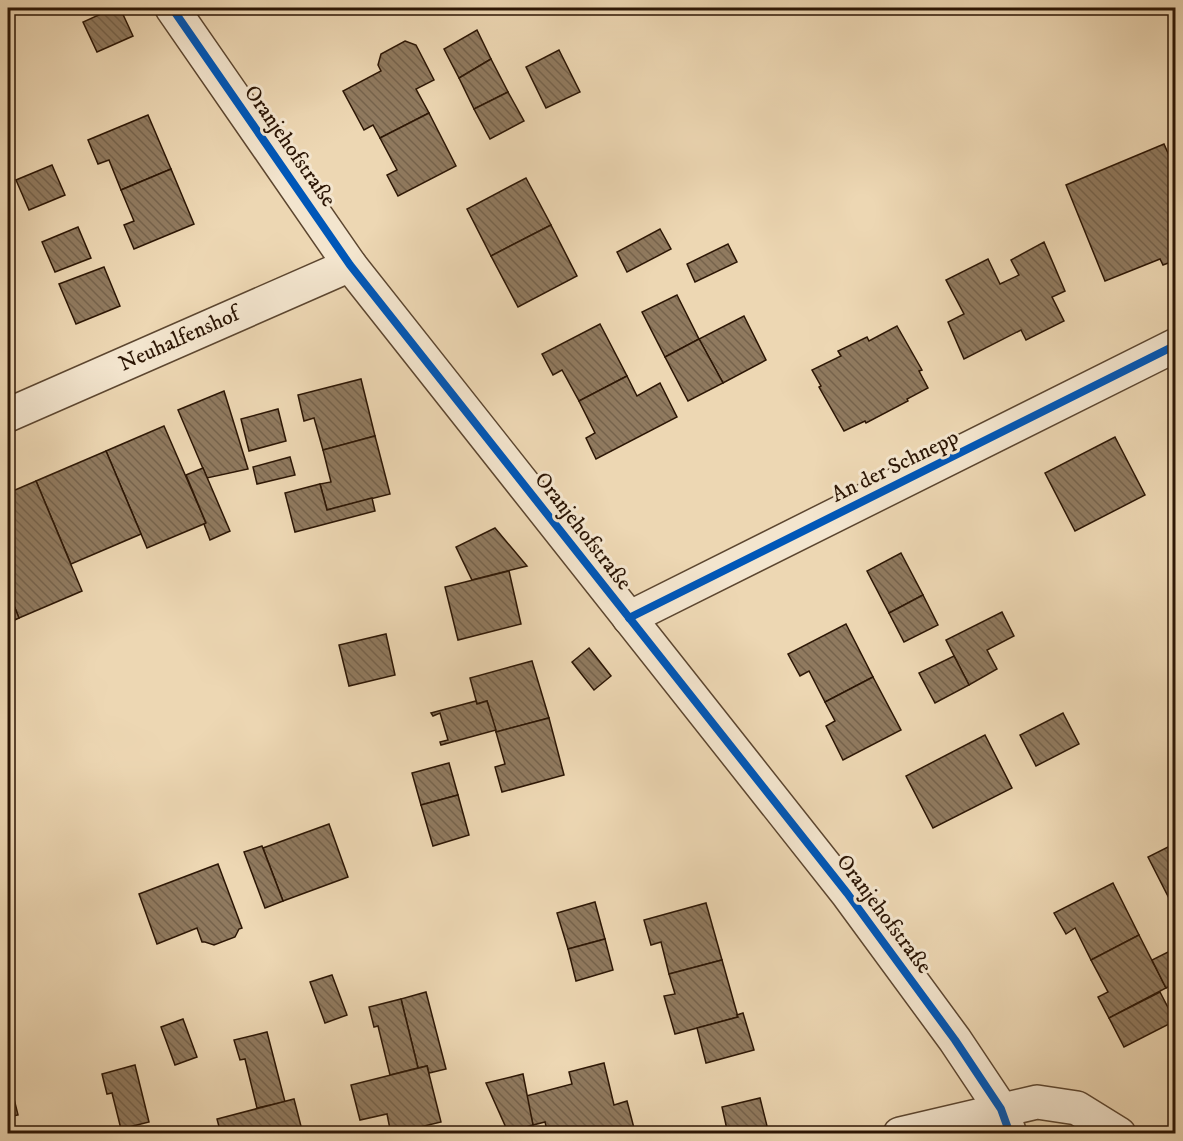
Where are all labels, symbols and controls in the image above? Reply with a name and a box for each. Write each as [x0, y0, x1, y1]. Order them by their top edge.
street label: Oranjehofstraße [238, 80, 342, 212]
street label: Neuhalfenshof [115, 299, 247, 378]
street label: An der Schnepp [827, 424, 963, 508]
street label: Oranjehofstraße [529, 467, 637, 595]
street label: Oranjehofstraße [830, 849, 938, 979]

